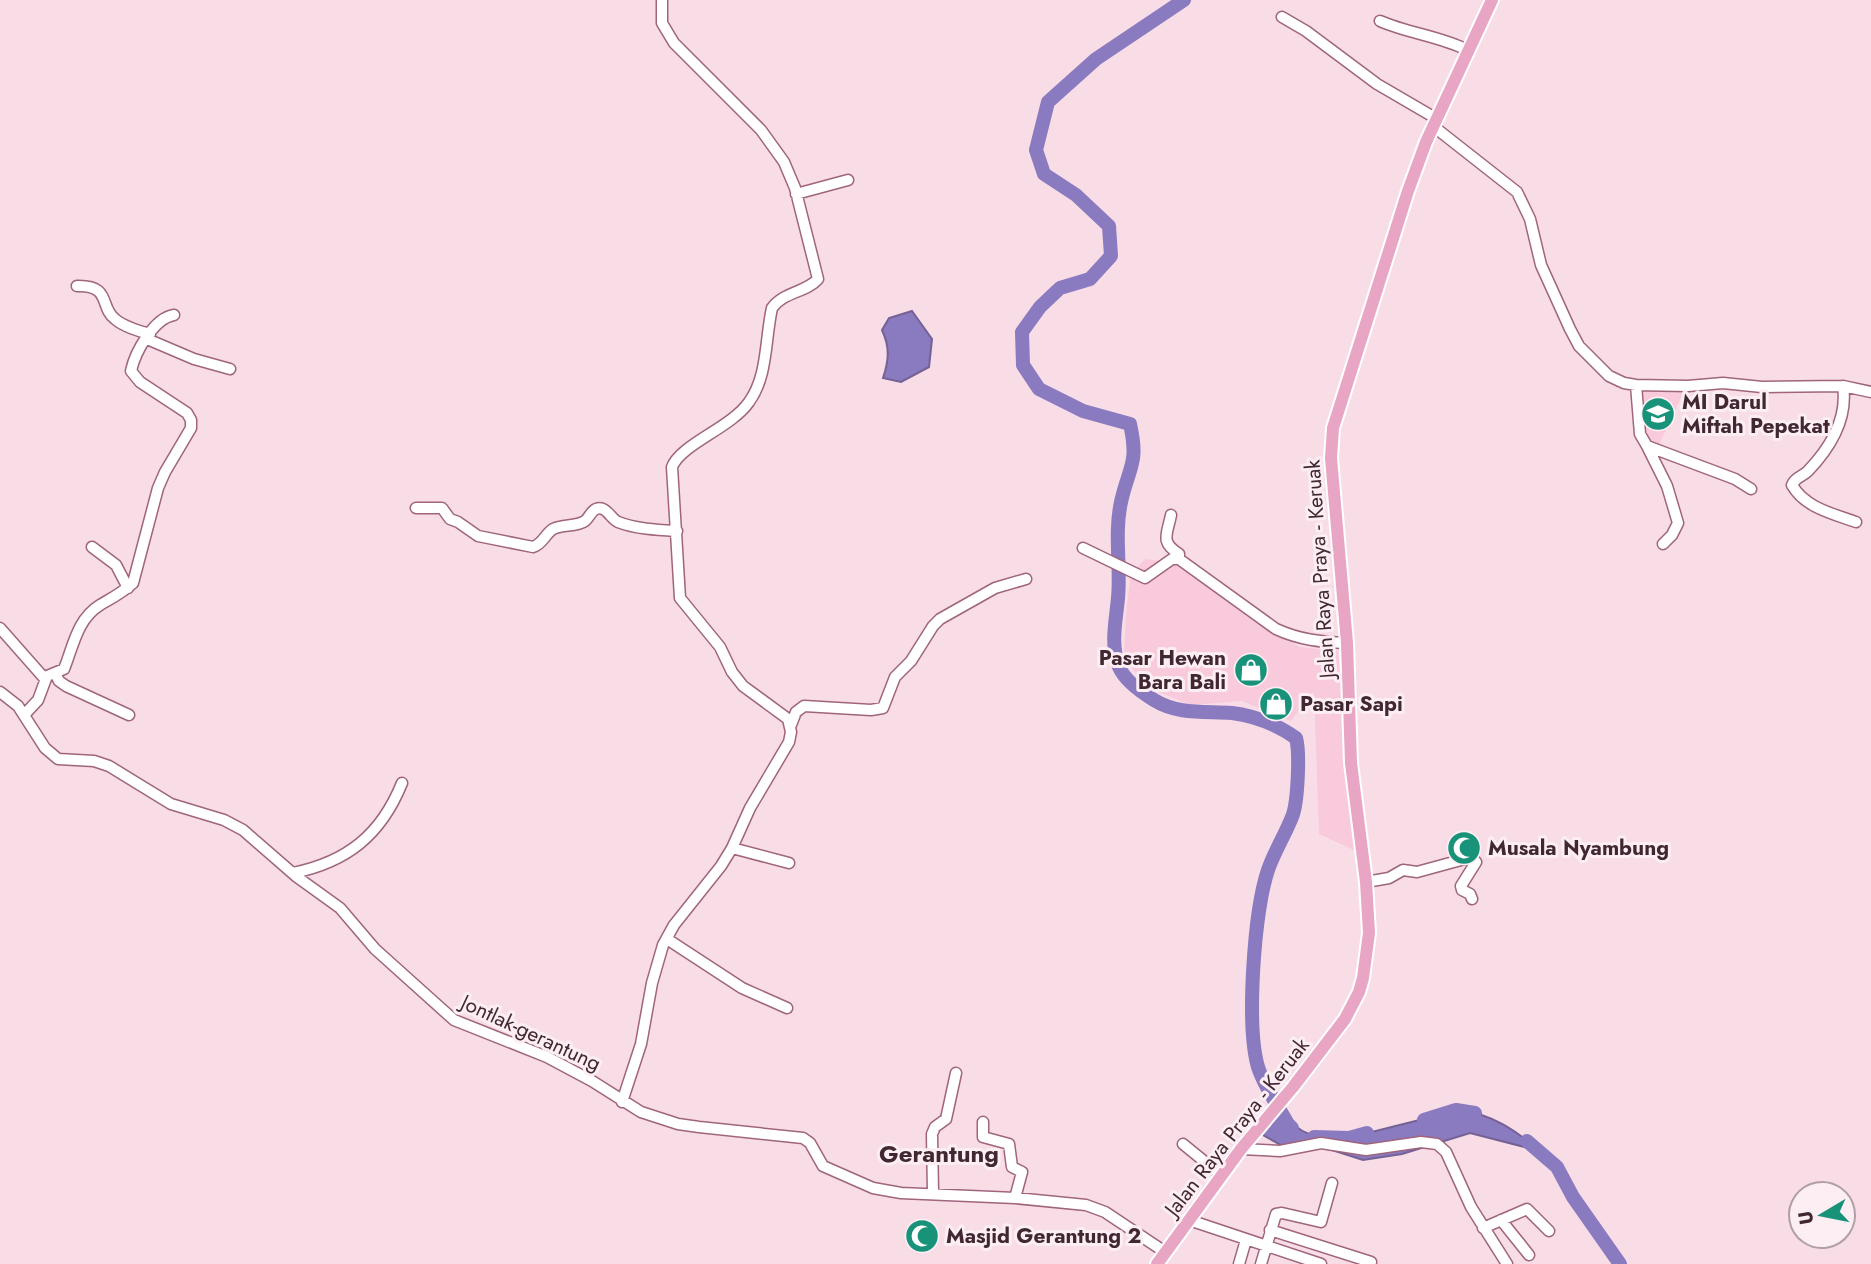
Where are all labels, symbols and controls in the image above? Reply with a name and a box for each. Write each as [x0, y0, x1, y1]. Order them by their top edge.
place label: MI Darul Miftah Pepekat [1682, 387, 1830, 441]
school or university icon: MI Darul Miftah Pepekat [1639, 395, 1677, 433]
street label: Jalan Raya Praya - Keruak [1297, 458, 1343, 682]
place label: Pasar Hewan Bara Bali [1099, 643, 1226, 697]
shop icon: Pasar Hewan Bara Bali [1232, 651, 1270, 689]
shop icon: Pasar Sapi [1257, 685, 1295, 723]
place label: Pasar Sapi [1300, 689, 1403, 719]
mosque icon: Musala Nyambung [1445, 829, 1483, 867]
place label: Musala Nyambung [1488, 833, 1669, 863]
street label: Jontlak-gerantung [453, 986, 606, 1079]
street label: Jalan Raya Praya - Keruak [1156, 1031, 1317, 1225]
district label: Gerantung [879, 1136, 999, 1171]
north arrow [1787, 1180, 1857, 1250]
text: U [1791, 1209, 1820, 1227]
mosque icon: Masjid Gerantung 2 [903, 1217, 941, 1255]
place label: Masjid Gerantung 2 [946, 1221, 1141, 1251]

